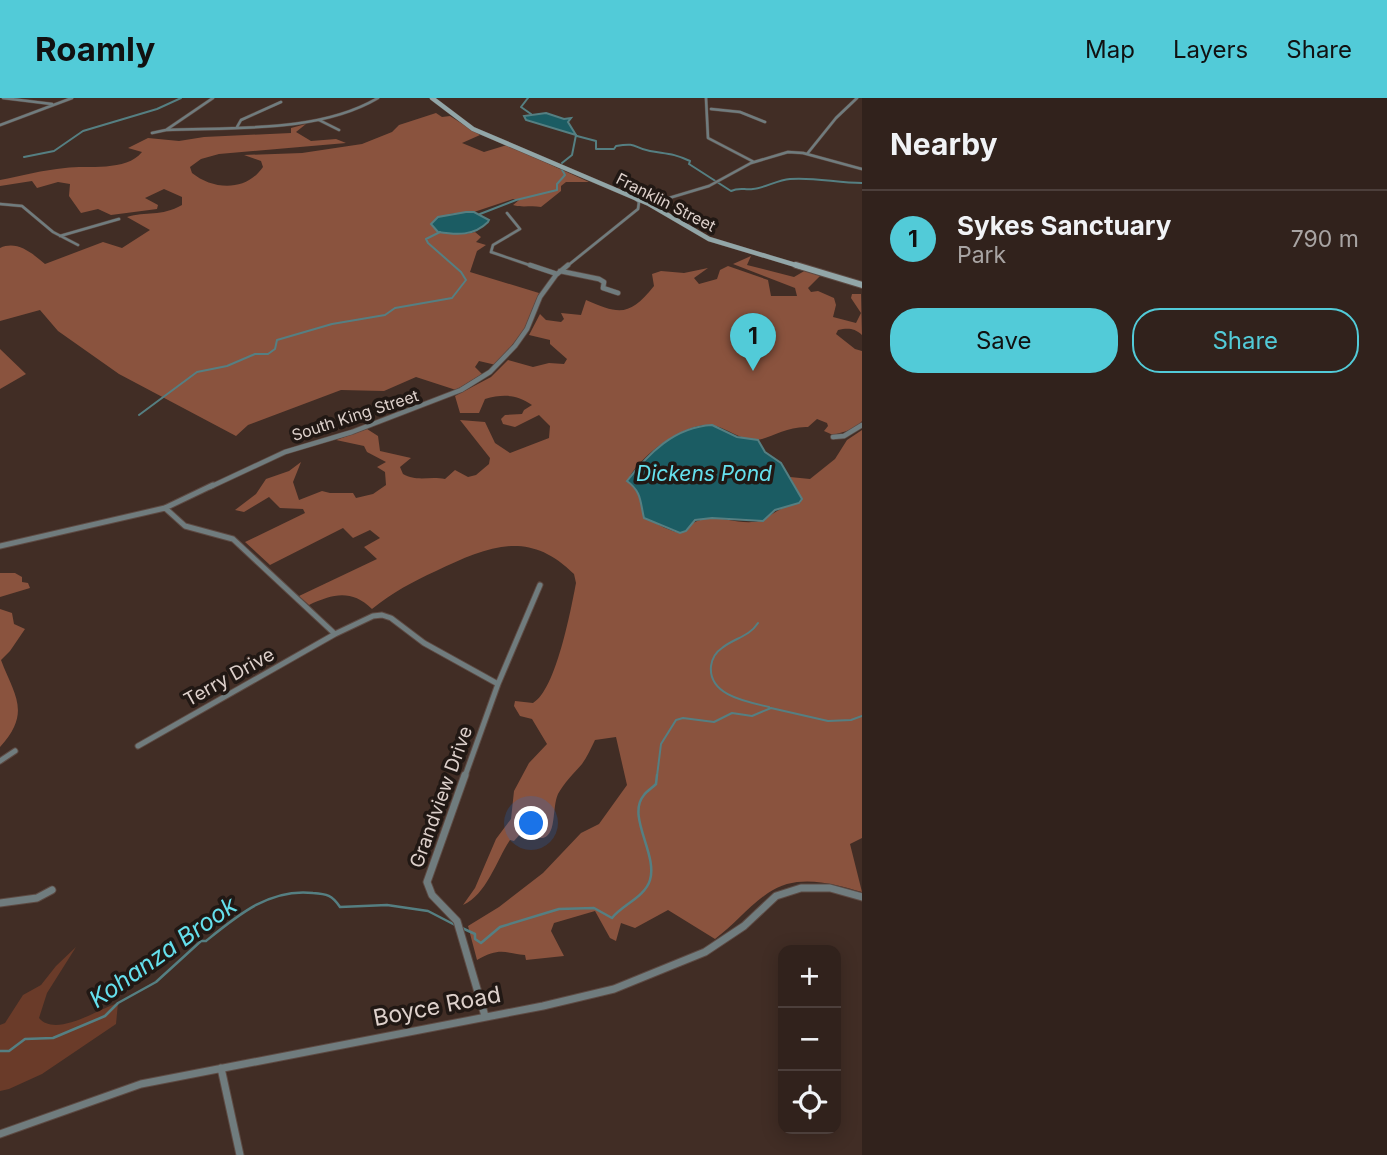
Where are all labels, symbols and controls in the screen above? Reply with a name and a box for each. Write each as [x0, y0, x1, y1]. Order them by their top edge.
text: Roamly [35, 29, 155, 69]
text: Map [1085, 35, 1135, 64]
text: Layers [1173, 35, 1248, 64]
text: Share [1286, 35, 1352, 64]
text: Nearby [890, 126, 998, 162]
street label: Franklin Street [613, 168, 719, 236]
text: Sykes Sanctuary [957, 210, 1172, 241]
text: 1 [908, 225, 918, 253]
text: 790 m [1291, 225, 1359, 253]
text: Park [957, 241, 1006, 269]
button: Save [890, 308, 1118, 373]
button: Share [1132, 308, 1359, 373]
pin: 1 [730, 313, 776, 371]
street label: South King Street [289, 385, 421, 445]
water label: Dickens Pond [636, 461, 772, 486]
street label: Terry Drive [180, 643, 278, 711]
street label: Grandview Drive [405, 723, 477, 871]
your location [514, 806, 548, 840]
water label: Kohanza Brook [84, 890, 243, 1014]
map controls [778, 945, 841, 1134]
button: + [778, 945, 841, 1008]
street label: Boyce Road [371, 980, 503, 1032]
button: − [778, 1008, 841, 1071]
button: locate [778, 1071, 841, 1134]

